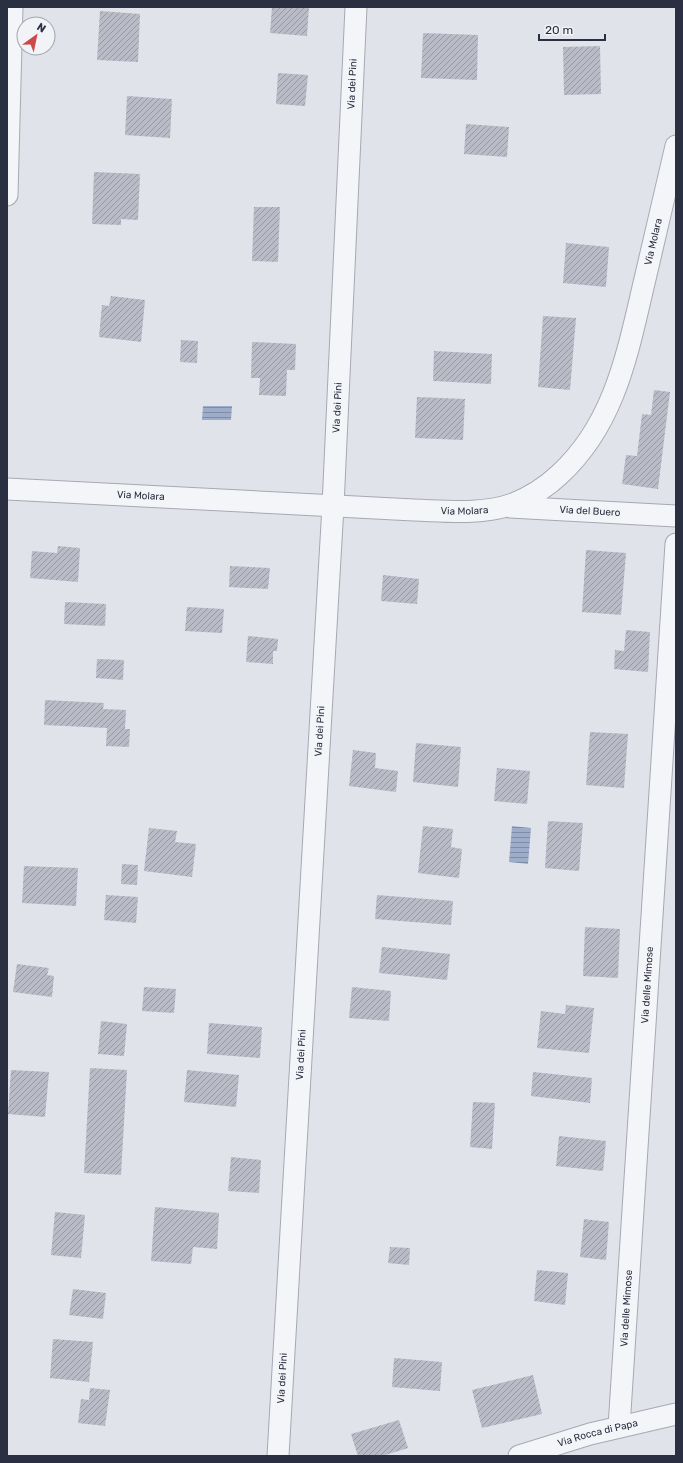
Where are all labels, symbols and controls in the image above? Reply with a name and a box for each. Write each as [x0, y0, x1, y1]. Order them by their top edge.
north arrow [16, 16, 56, 56]
scale bar [539, 16, 605, 42]
text: N [34, 20, 48, 36]
text: 20 m [545, 23, 573, 37]
street label: Via dei Pini [345, 58, 360, 110]
street label: Via Molara [642, 217, 665, 266]
street label: Via dei Pini [330, 382, 345, 433]
street label: Via Molara [117, 489, 165, 503]
street label: Via Molara [440, 504, 489, 518]
street label: Via del Buero [559, 504, 621, 519]
street label: Via dei Pini [313, 706, 327, 757]
street label: Via delle Mimose [639, 946, 656, 1024]
street label: Via dei Pini [294, 1029, 309, 1080]
street label: Via delle Mimose [618, 1269, 635, 1347]
street label: Via dei Pini [275, 1352, 290, 1404]
street label: Via Rocca di Papa [556, 1417, 639, 1450]

